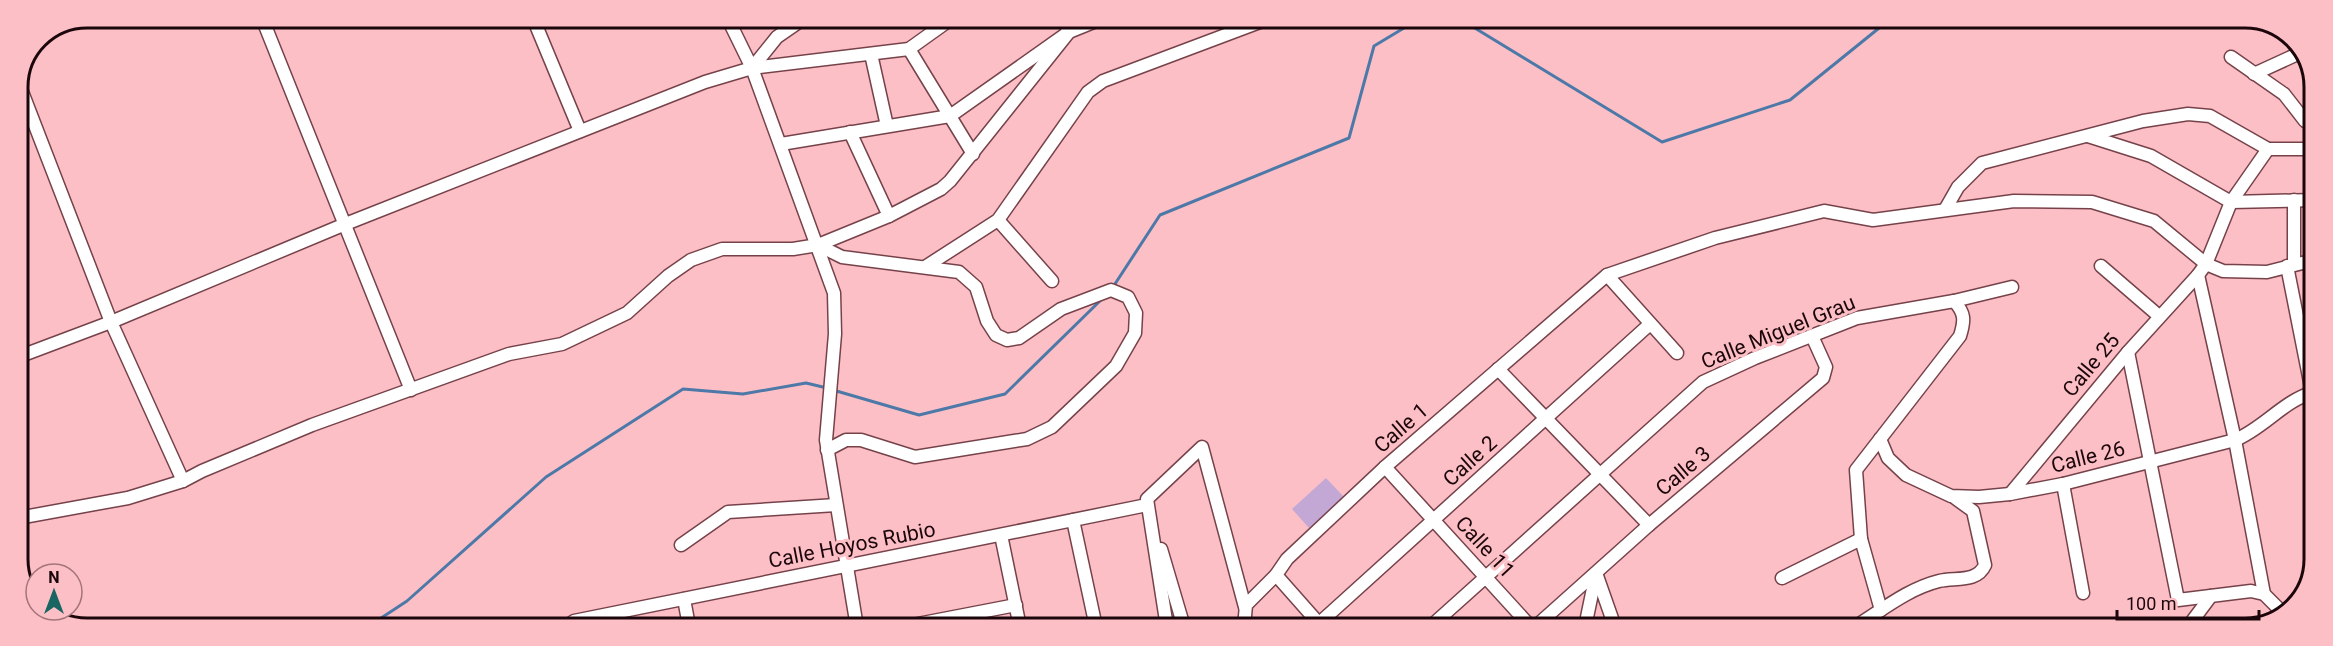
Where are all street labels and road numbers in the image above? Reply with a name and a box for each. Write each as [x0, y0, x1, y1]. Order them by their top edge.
street label: Calle Miguel Grau [1698, 290, 1858, 374]
street label: Calle 25 [2058, 328, 2124, 402]
street label: Calle 1 [1369, 398, 1433, 458]
street label: Calle 2 [1438, 431, 1502, 491]
street label: Calle 26 [2049, 436, 2127, 478]
street label: Calle 3 [1651, 441, 1715, 501]
street label: Calle 11 [1451, 511, 1519, 583]
street label: Calle Hoyos Rubio [766, 517, 938, 573]

